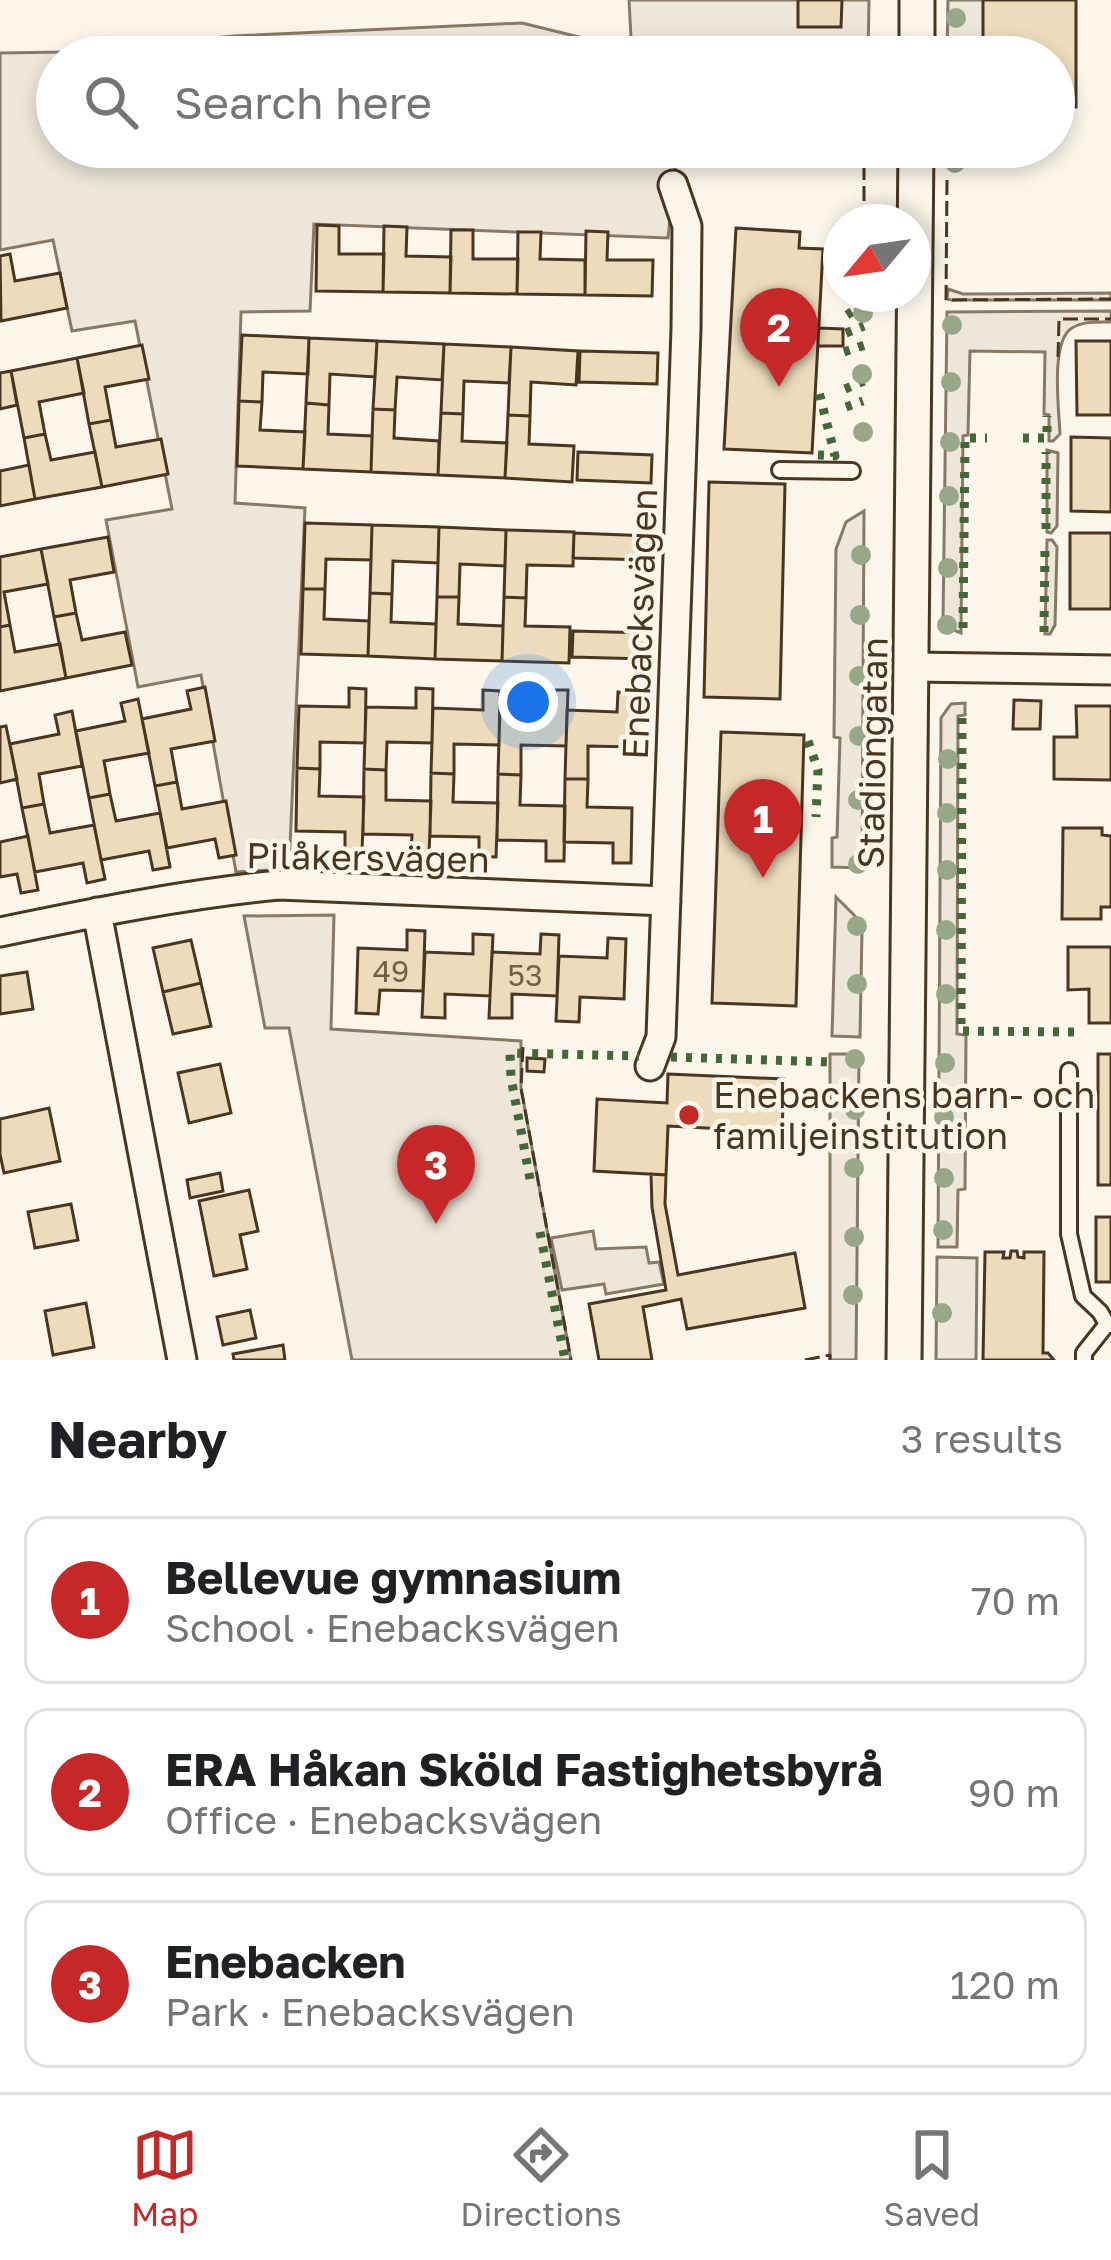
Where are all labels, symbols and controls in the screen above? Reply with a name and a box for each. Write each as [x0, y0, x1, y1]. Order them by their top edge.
search box [36, 36, 1075, 168]
icon: search [78, 69, 144, 135]
text: Search here [174, 75, 432, 129]
north arrow [823, 204, 931, 312]
pin: 2 [740, 288, 818, 387]
street label: Enebacksvägen [613, 488, 665, 760]
street label: Stadiongatan [848, 637, 896, 869]
your location [498, 672, 558, 732]
pin: 1 [724, 779, 802, 878]
street label: Pilåkersvägen [246, 833, 490, 881]
house number: 49 [373, 953, 409, 989]
house number: 53 [508, 957, 542, 993]
place label: Enebackens barn- och familjeinstitution [713, 1073, 1096, 1157]
marker: Enebackens barn- och familjeinstitution [676, 1102, 702, 1128]
pin: 3 [397, 1125, 475, 1224]
text: Nearby [48, 1408, 227, 1469]
text: 3 results [901, 1415, 1063, 1462]
text: Bellevue gymnasium [165, 1550, 621, 1604]
text: 1 [80, 1577, 100, 1624]
text: 70 m [971, 1577, 1060, 1624]
text: School · Enebacksvägen [165, 1604, 620, 1651]
text: ERA Håkan Sköld Fastighetsbyrå [165, 1742, 883, 1796]
text: 2 [78, 1769, 102, 1816]
text: 90 m [968, 1769, 1060, 1816]
text: Office · Enebacksvägen [165, 1796, 602, 1843]
text: Enebacken [165, 1934, 405, 1988]
text: 3 [78, 1961, 102, 2008]
text: 120 m [950, 1961, 1060, 2008]
text: Park · Enebacksvägen [165, 1988, 575, 2035]
tab: Map [131, 2122, 198, 2233]
tab: Directions [460, 2122, 622, 2233]
tab: Saved [884, 2122, 980, 2233]

